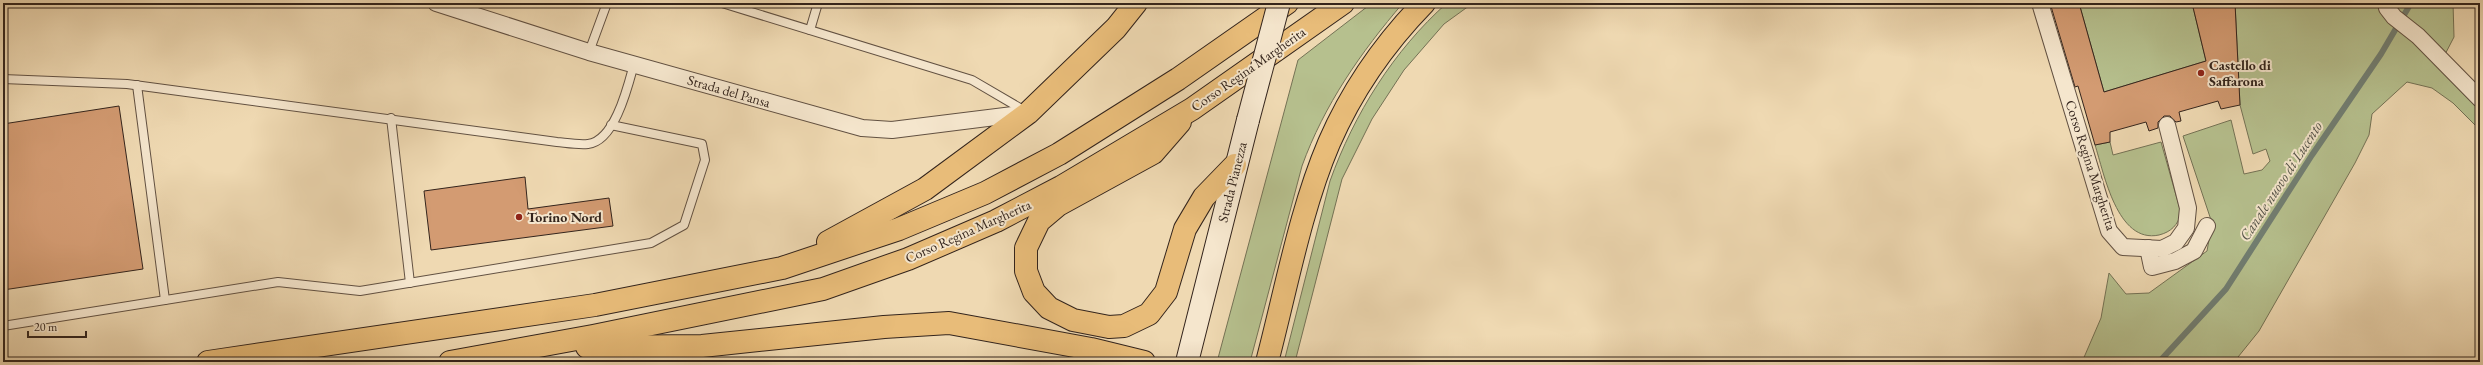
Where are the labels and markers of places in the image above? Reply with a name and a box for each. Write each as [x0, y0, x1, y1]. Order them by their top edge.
place label: Castello di Saffarona [2209, 56, 2271, 90]
marker: Castello di Saffarona [2196, 68, 2206, 78]
place label: Torino Nord [527, 208, 602, 226]
marker: Torino Nord [514, 212, 524, 222]

